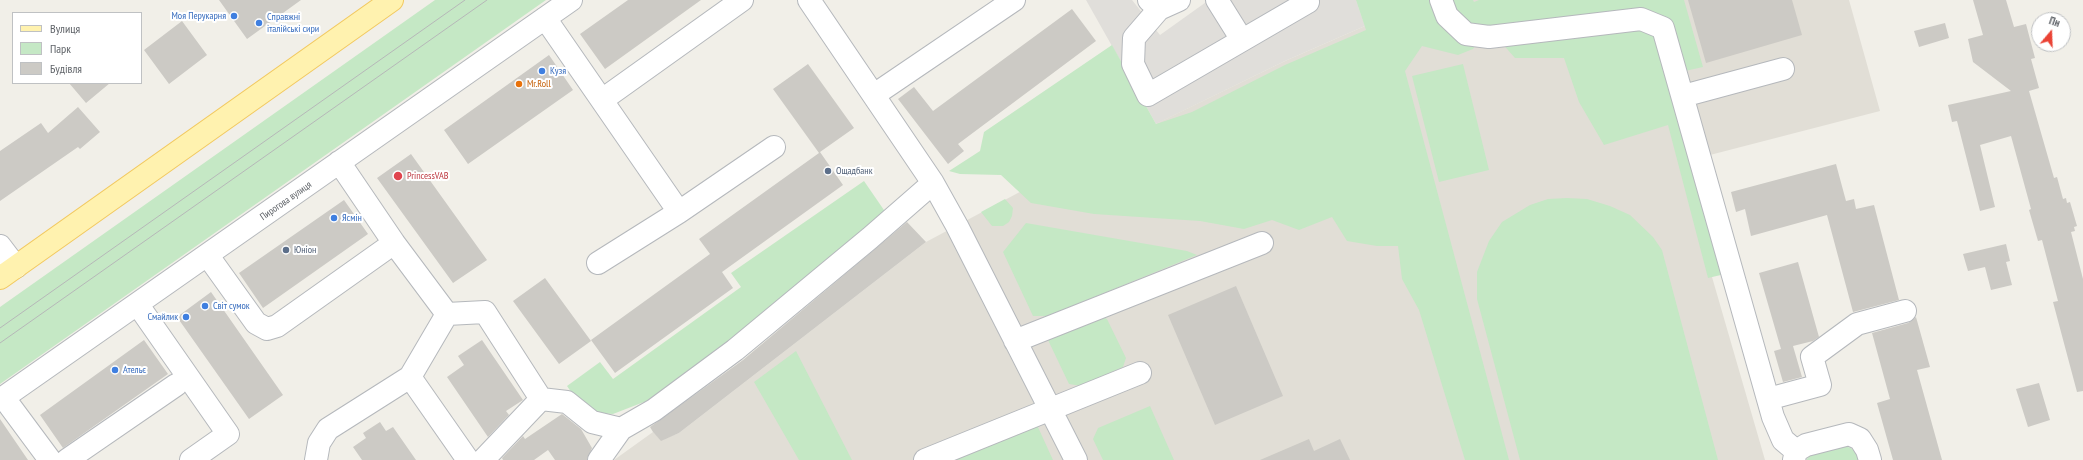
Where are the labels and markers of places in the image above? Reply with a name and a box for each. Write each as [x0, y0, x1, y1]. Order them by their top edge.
place label: Моя Перукарня [171, 10, 226, 22]
marker: Моя Перукарня [229, 11, 239, 21]
place label: Справжні італійські сири [267, 11, 319, 34]
marker: Справжні італійські сири [254, 18, 264, 28]
place label: Кузя [550, 65, 566, 77]
marker: Кузя [537, 66, 547, 76]
place label: Mr.Roll [527, 78, 551, 90]
marker: Mr.Roll [514, 79, 524, 89]
place label: Ощадбанк [836, 165, 872, 177]
marker: Ощадбанк [823, 166, 833, 176]
marker: PrincessVAB [392, 170, 404, 182]
place label: PrincessVAB [407, 170, 448, 182]
place label: Ясмін [342, 212, 362, 224]
marker: Ясмін [329, 213, 339, 223]
place label: Юніон [294, 244, 316, 256]
marker: Юніон [281, 245, 291, 255]
place label: Світ сумок [213, 300, 250, 312]
marker: Світ сумок [200, 301, 210, 311]
place label: Смайлик [147, 311, 178, 323]
marker: Смайлик [181, 312, 191, 322]
place label: Ательє [123, 364, 146, 376]
marker: Ательє [110, 365, 120, 375]

